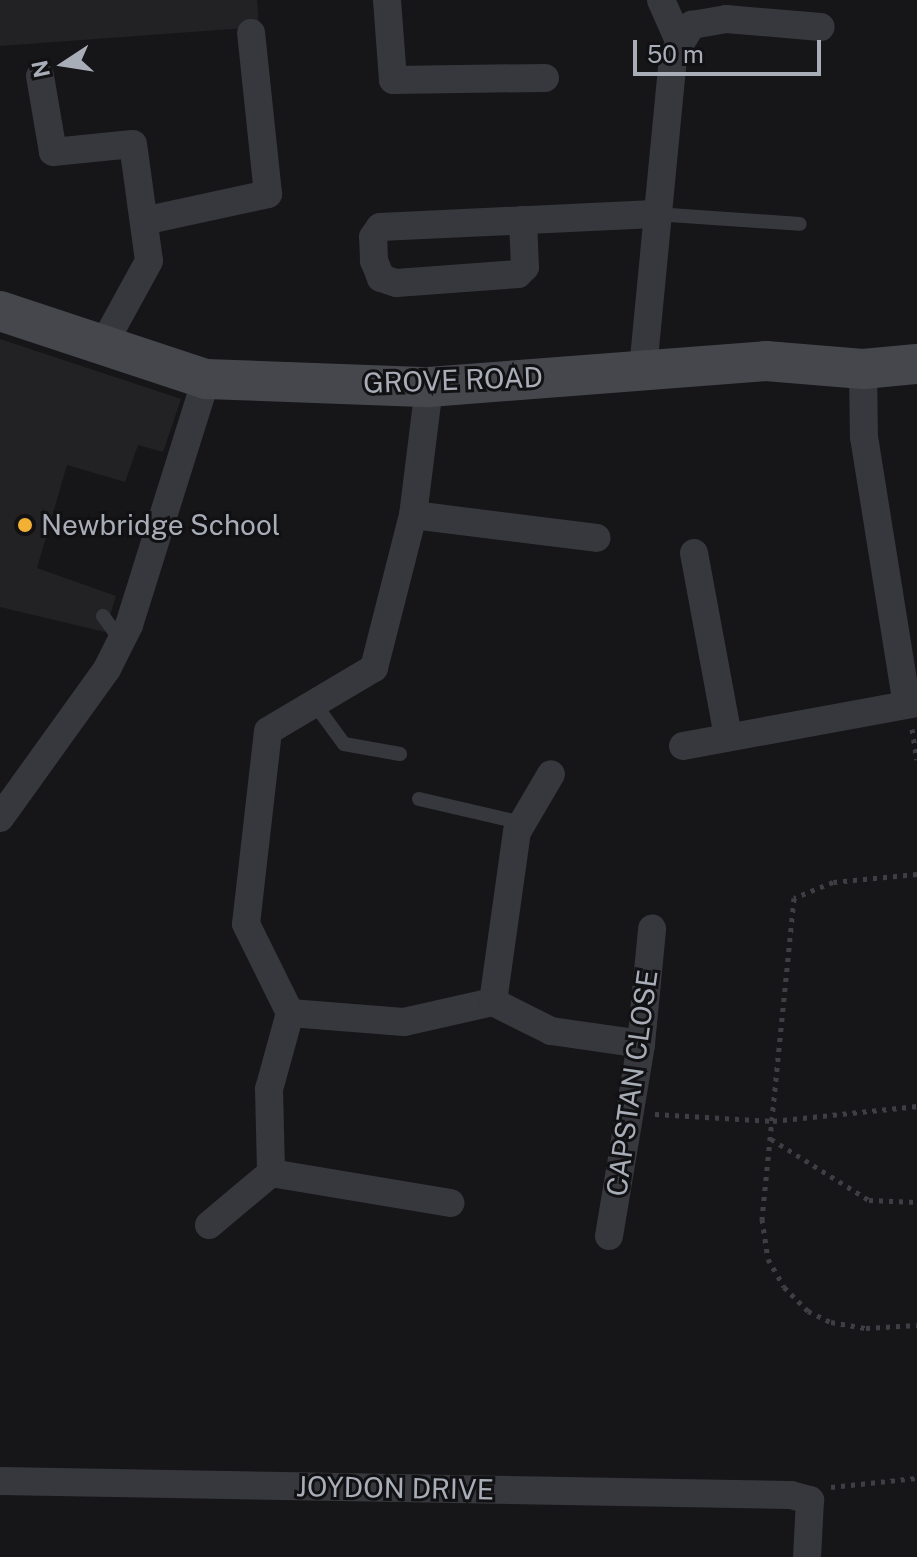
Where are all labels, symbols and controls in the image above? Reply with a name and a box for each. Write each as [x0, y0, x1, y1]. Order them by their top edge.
north arrow [24, 24, 104, 104]
scale bar [637, 24, 825, 74]
text: 50 m [647, 40, 704, 68]
text: N [26, 58, 55, 80]
street label: GROVE ROAD [363, 360, 543, 400]
place label: Newbridge School [41, 508, 280, 542]
marker: Newbridge School [16, 516, 34, 534]
street label: CAPSTAN CLOSE [599, 967, 665, 1199]
street label: JOYDON DRIVE [296, 1469, 494, 1507]

